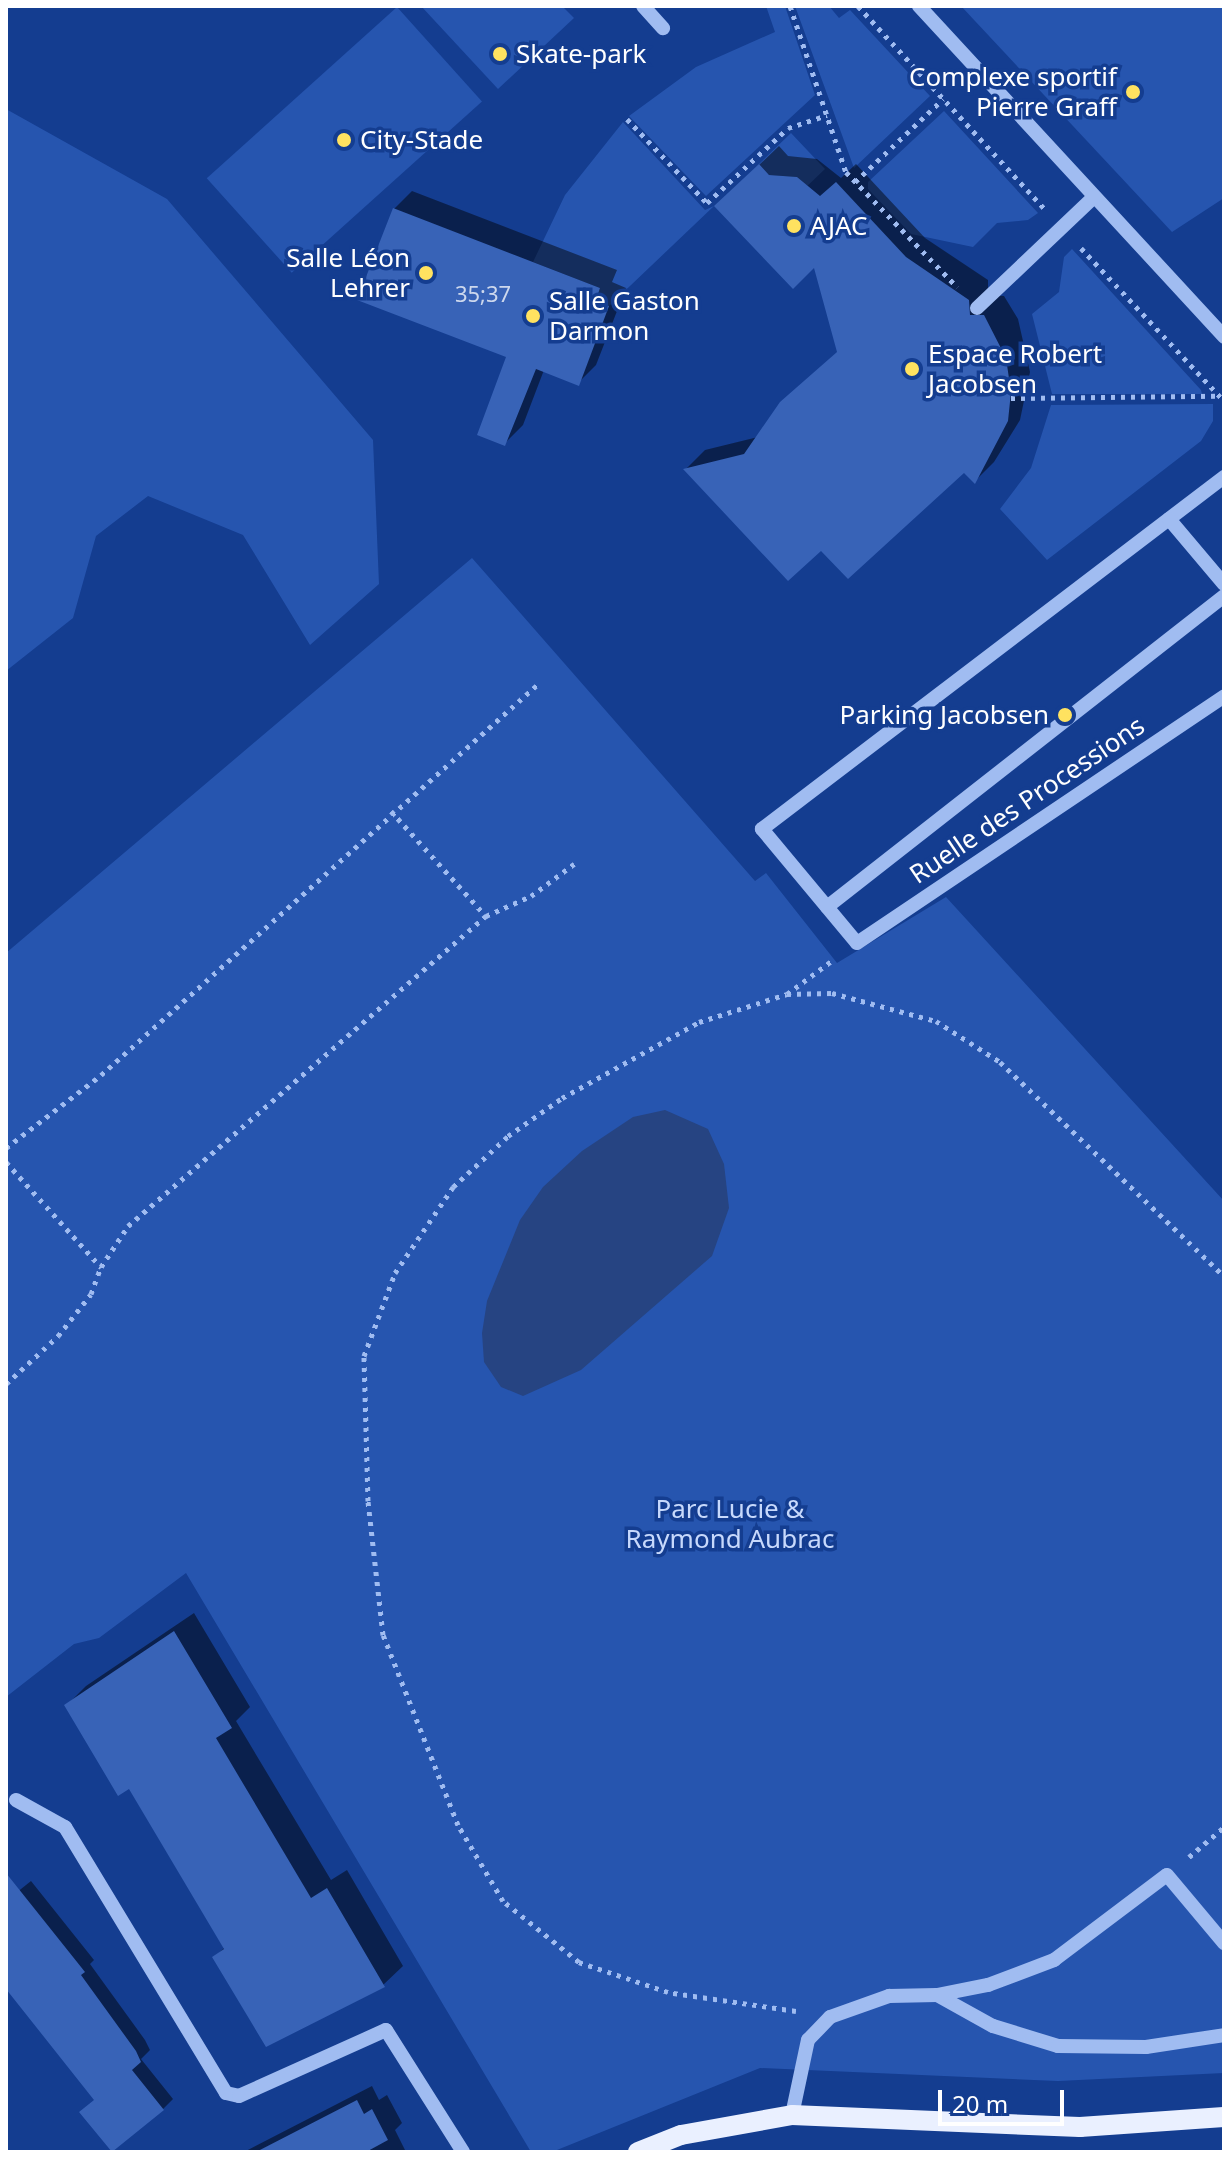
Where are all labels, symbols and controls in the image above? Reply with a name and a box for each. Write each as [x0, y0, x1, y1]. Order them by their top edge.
place label: Skate-park [516, 38, 646, 70]
marker: Skate-park [491, 45, 509, 63]
place label: Complexe sportif Pierre Graff [909, 61, 1117, 122]
marker: Complexe sportif Pierre Graff [1124, 83, 1142, 101]
place label: City-Stade [360, 124, 483, 156]
marker: City-Stade [335, 131, 353, 149]
place label: AJAC [810, 210, 868, 242]
marker: AJAC [785, 217, 803, 235]
place label: Salle Léon Lehrer [286, 242, 410, 304]
marker: Salle Léon Lehrer [417, 264, 435, 282]
house number: 35;37 [455, 281, 511, 307]
place label: Salle Gaston Darmon [549, 285, 700, 346]
marker: Salle Gaston Darmon [524, 307, 542, 325]
place label: Espace Robert Jacobsen [928, 338, 1102, 400]
marker: Espace Robert Jacobsen [903, 360, 921, 378]
place label: Parking Jacobsen [839, 699, 1049, 731]
marker: Parking Jacobsen [1056, 706, 1074, 724]
street label: Ruelle des Processions [904, 710, 1150, 890]
park label: Parc Lucie & Raymond Aubrac [626, 1493, 834, 1554]
scale bar [942, 2074, 1068, 2124]
text: 20 m [952, 2087, 1008, 2120]

